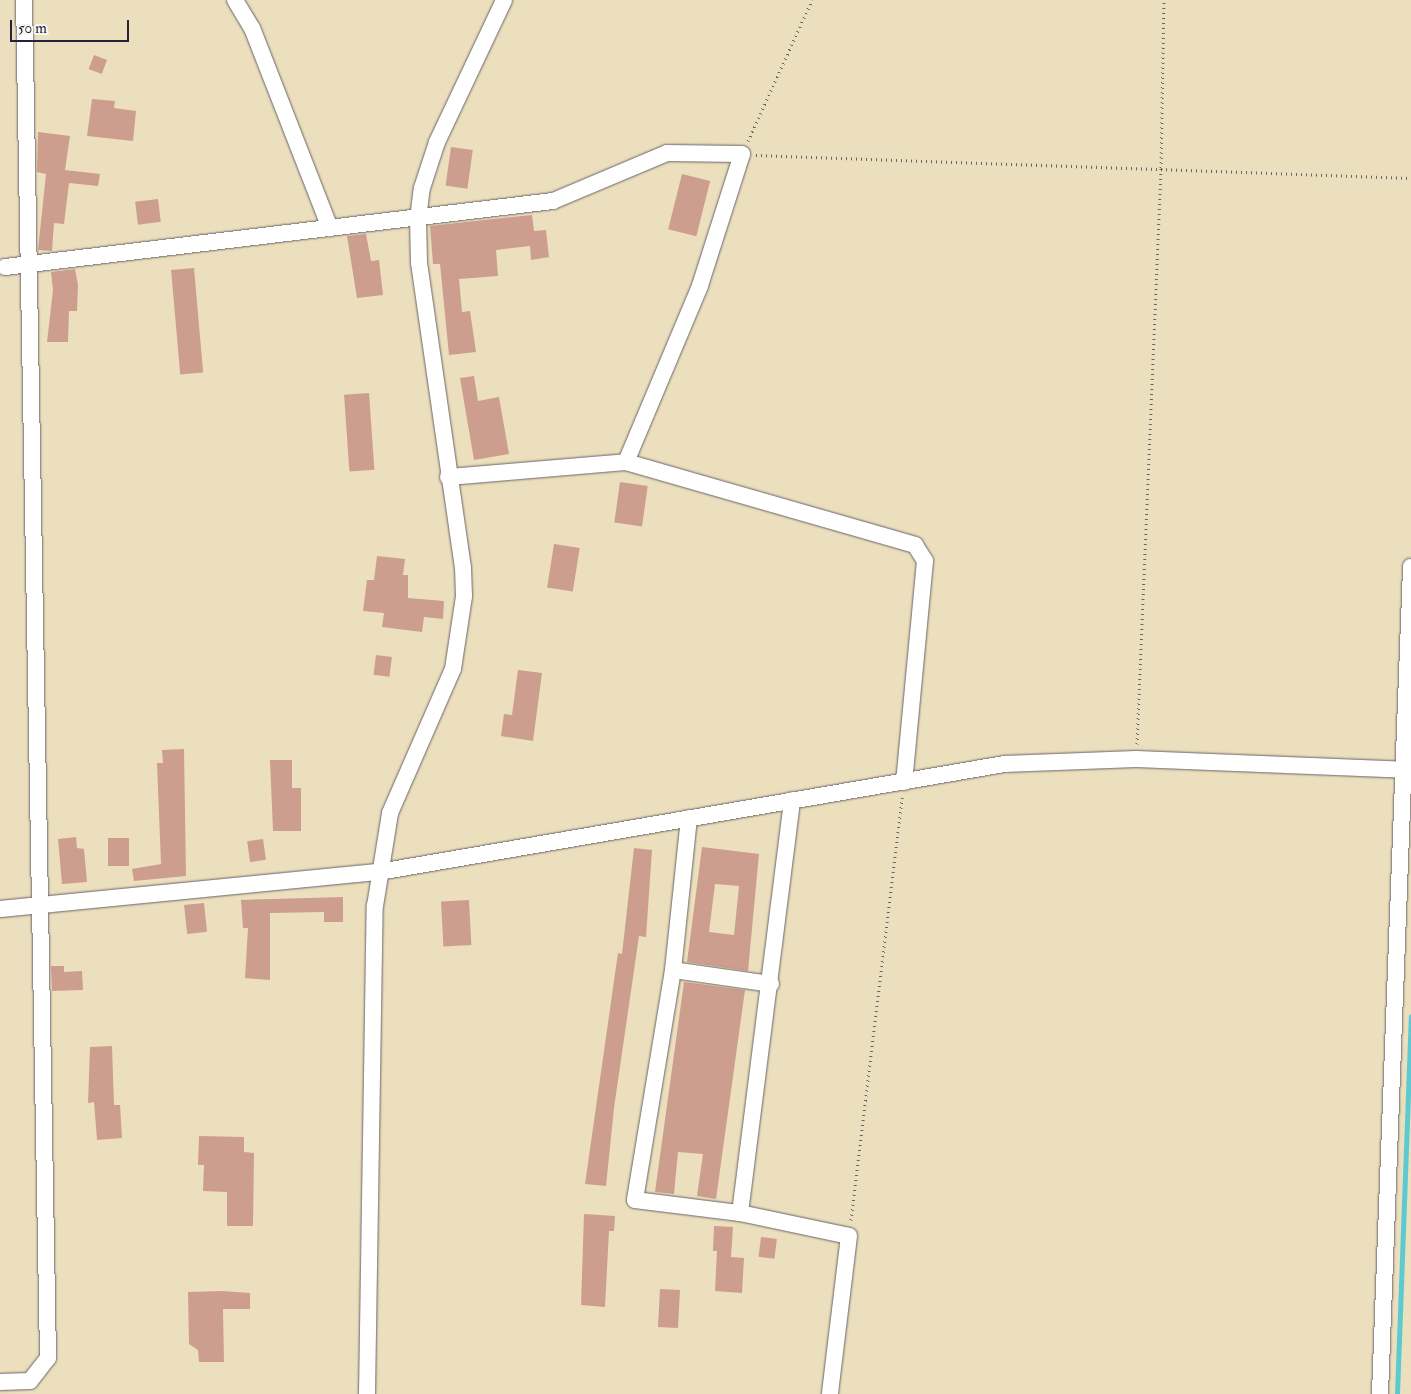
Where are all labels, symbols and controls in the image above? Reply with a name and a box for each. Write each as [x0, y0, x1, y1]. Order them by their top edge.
scale bar [12, 10, 131, 42]
text: 50 m [18, 19, 47, 38]

